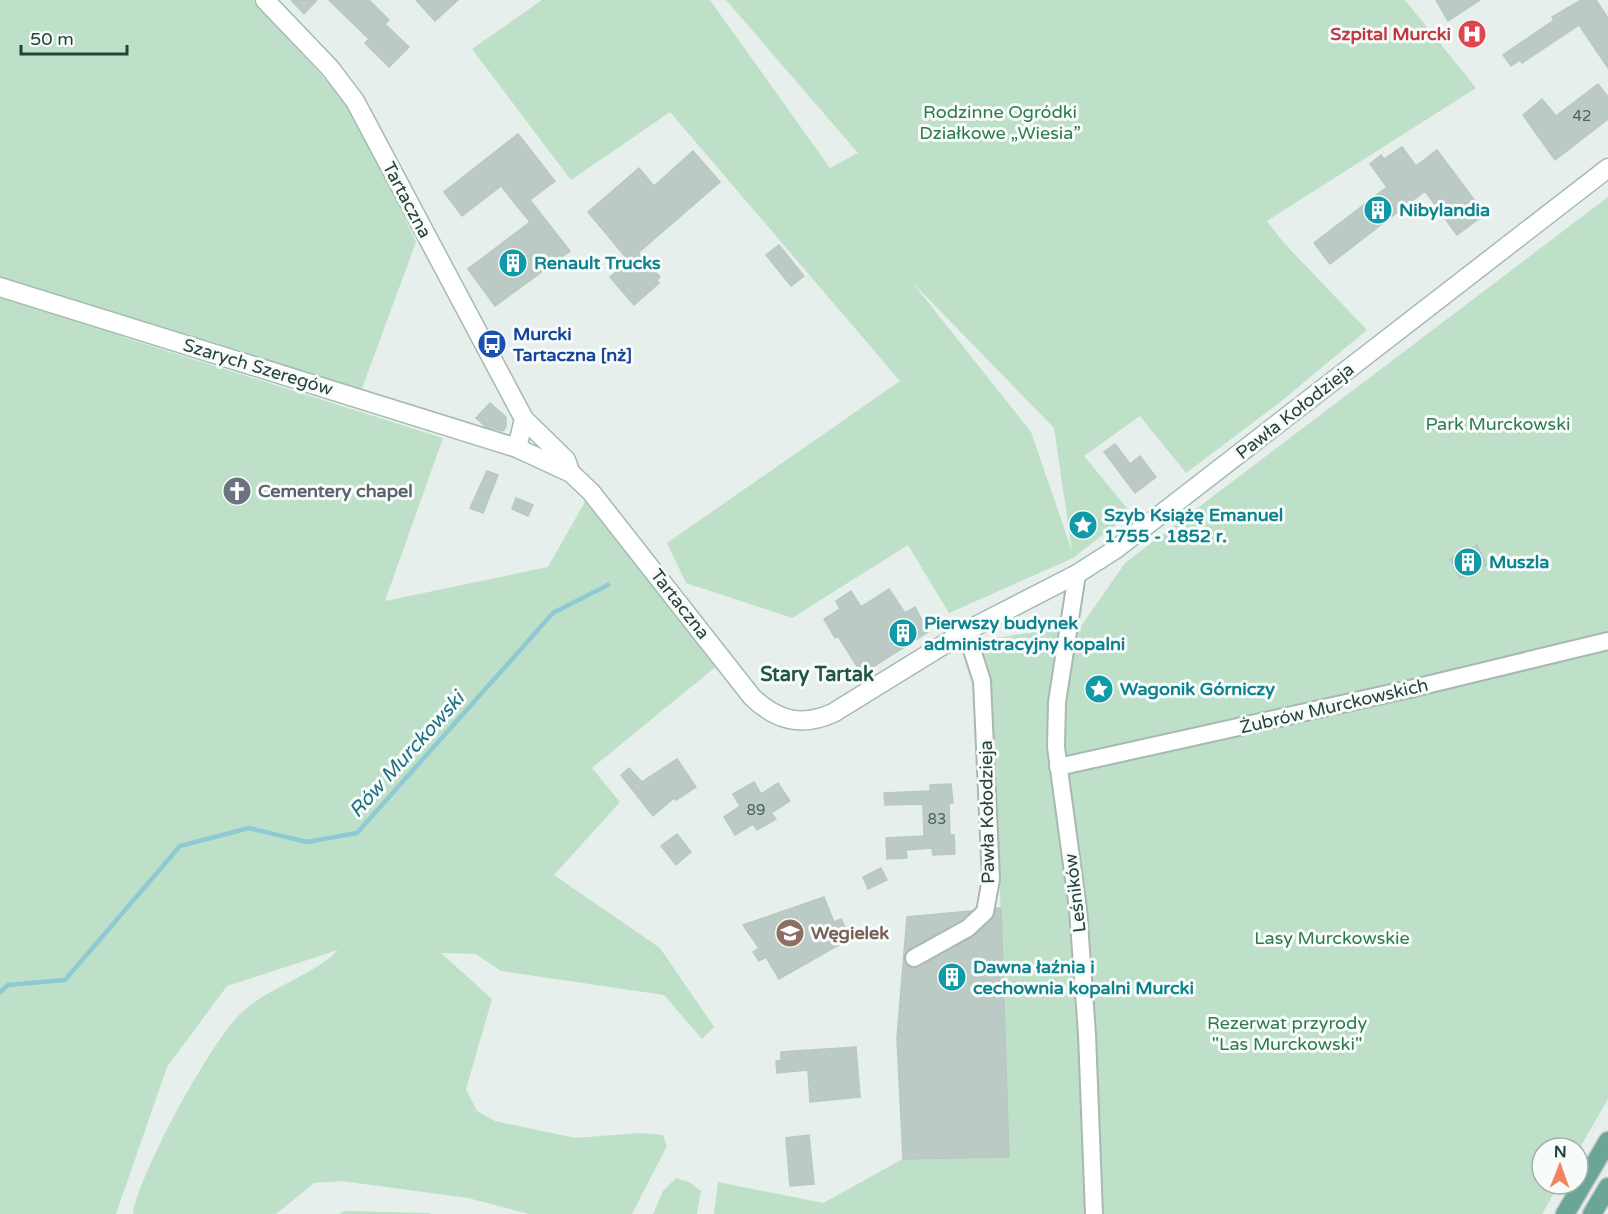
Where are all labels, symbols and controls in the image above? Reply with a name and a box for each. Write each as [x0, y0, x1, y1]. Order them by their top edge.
scale bar [21, 18, 128, 56]
hospital icon: Szpital Murcki [1456, 18, 1488, 50]
place label: Szpital Murcki [1330, 23, 1451, 45]
text: 50 m [30, 28, 74, 50]
park label: Rodzinne Ogródki Działkowe „Wiesia” [919, 101, 1081, 144]
house number: 42 [1573, 107, 1591, 125]
street label: Tartaczna [378, 158, 436, 242]
building icon: Nibylandia [1362, 194, 1394, 226]
place label: Nibylandia [1399, 199, 1490, 221]
building icon: Renault Trucks [497, 247, 529, 279]
place label: Renault Trucks [534, 252, 661, 274]
place label: Murcki Tartaczna [nż] [512, 323, 632, 366]
bus stop icon: Murcki Tartaczna [nż] [476, 328, 508, 360]
street label: Szarych Szeregów [181, 334, 335, 400]
street label: Pawła Kołodzieja [1232, 358, 1358, 464]
park label: Park Murckowski [1425, 413, 1571, 435]
church icon: Cementery chapel [221, 475, 253, 507]
place label: Cementery chapel [258, 480, 413, 502]
place label: Szyb Książę Emanuel 1755 - 1852 r. [1104, 504, 1283, 547]
place icon: Szyb Książę Emanuel 1755 - 1852 r. [1067, 509, 1099, 541]
building icon: Muszla [1452, 546, 1484, 578]
place label: Muszla [1489, 551, 1549, 573]
street label: Tartaczna [646, 564, 714, 644]
place label: Pierwszy budynek administracyjny kopalni [924, 612, 1125, 655]
building icon: Pierwszy budynek administracyjny kopalni [887, 617, 919, 649]
district label: Stary Tartak [760, 663, 874, 687]
place icon: Wagonik Górniczy [1083, 673, 1115, 705]
street label: Żubrów Murckowskich [1238, 674, 1430, 738]
place label: Wagonik Górniczy [1120, 678, 1275, 700]
water label: Rów Murckowski [344, 685, 472, 823]
street label: Pawła Kołodzieja [975, 740, 999, 884]
house number: 89 [747, 801, 765, 819]
house number: 83 [928, 810, 946, 828]
street label: Leśników [1059, 852, 1091, 934]
school or university icon: Węgielek [774, 917, 806, 949]
place label: Węgielek [811, 922, 889, 944]
park label: Lasy Murckowskie [1254, 927, 1410, 949]
place label: Dawna łaźnia i cechownia kopalni Murcki [973, 956, 1194, 999]
building icon: Dawna łaźnia i cechownia kopalni Murcki [936, 961, 968, 993]
park label: Rezerwat przyrody "Las Murckowski" [1207, 1012, 1367, 1055]
north arrow [1530, 1136, 1590, 1196]
text: N [1554, 1142, 1567, 1162]

